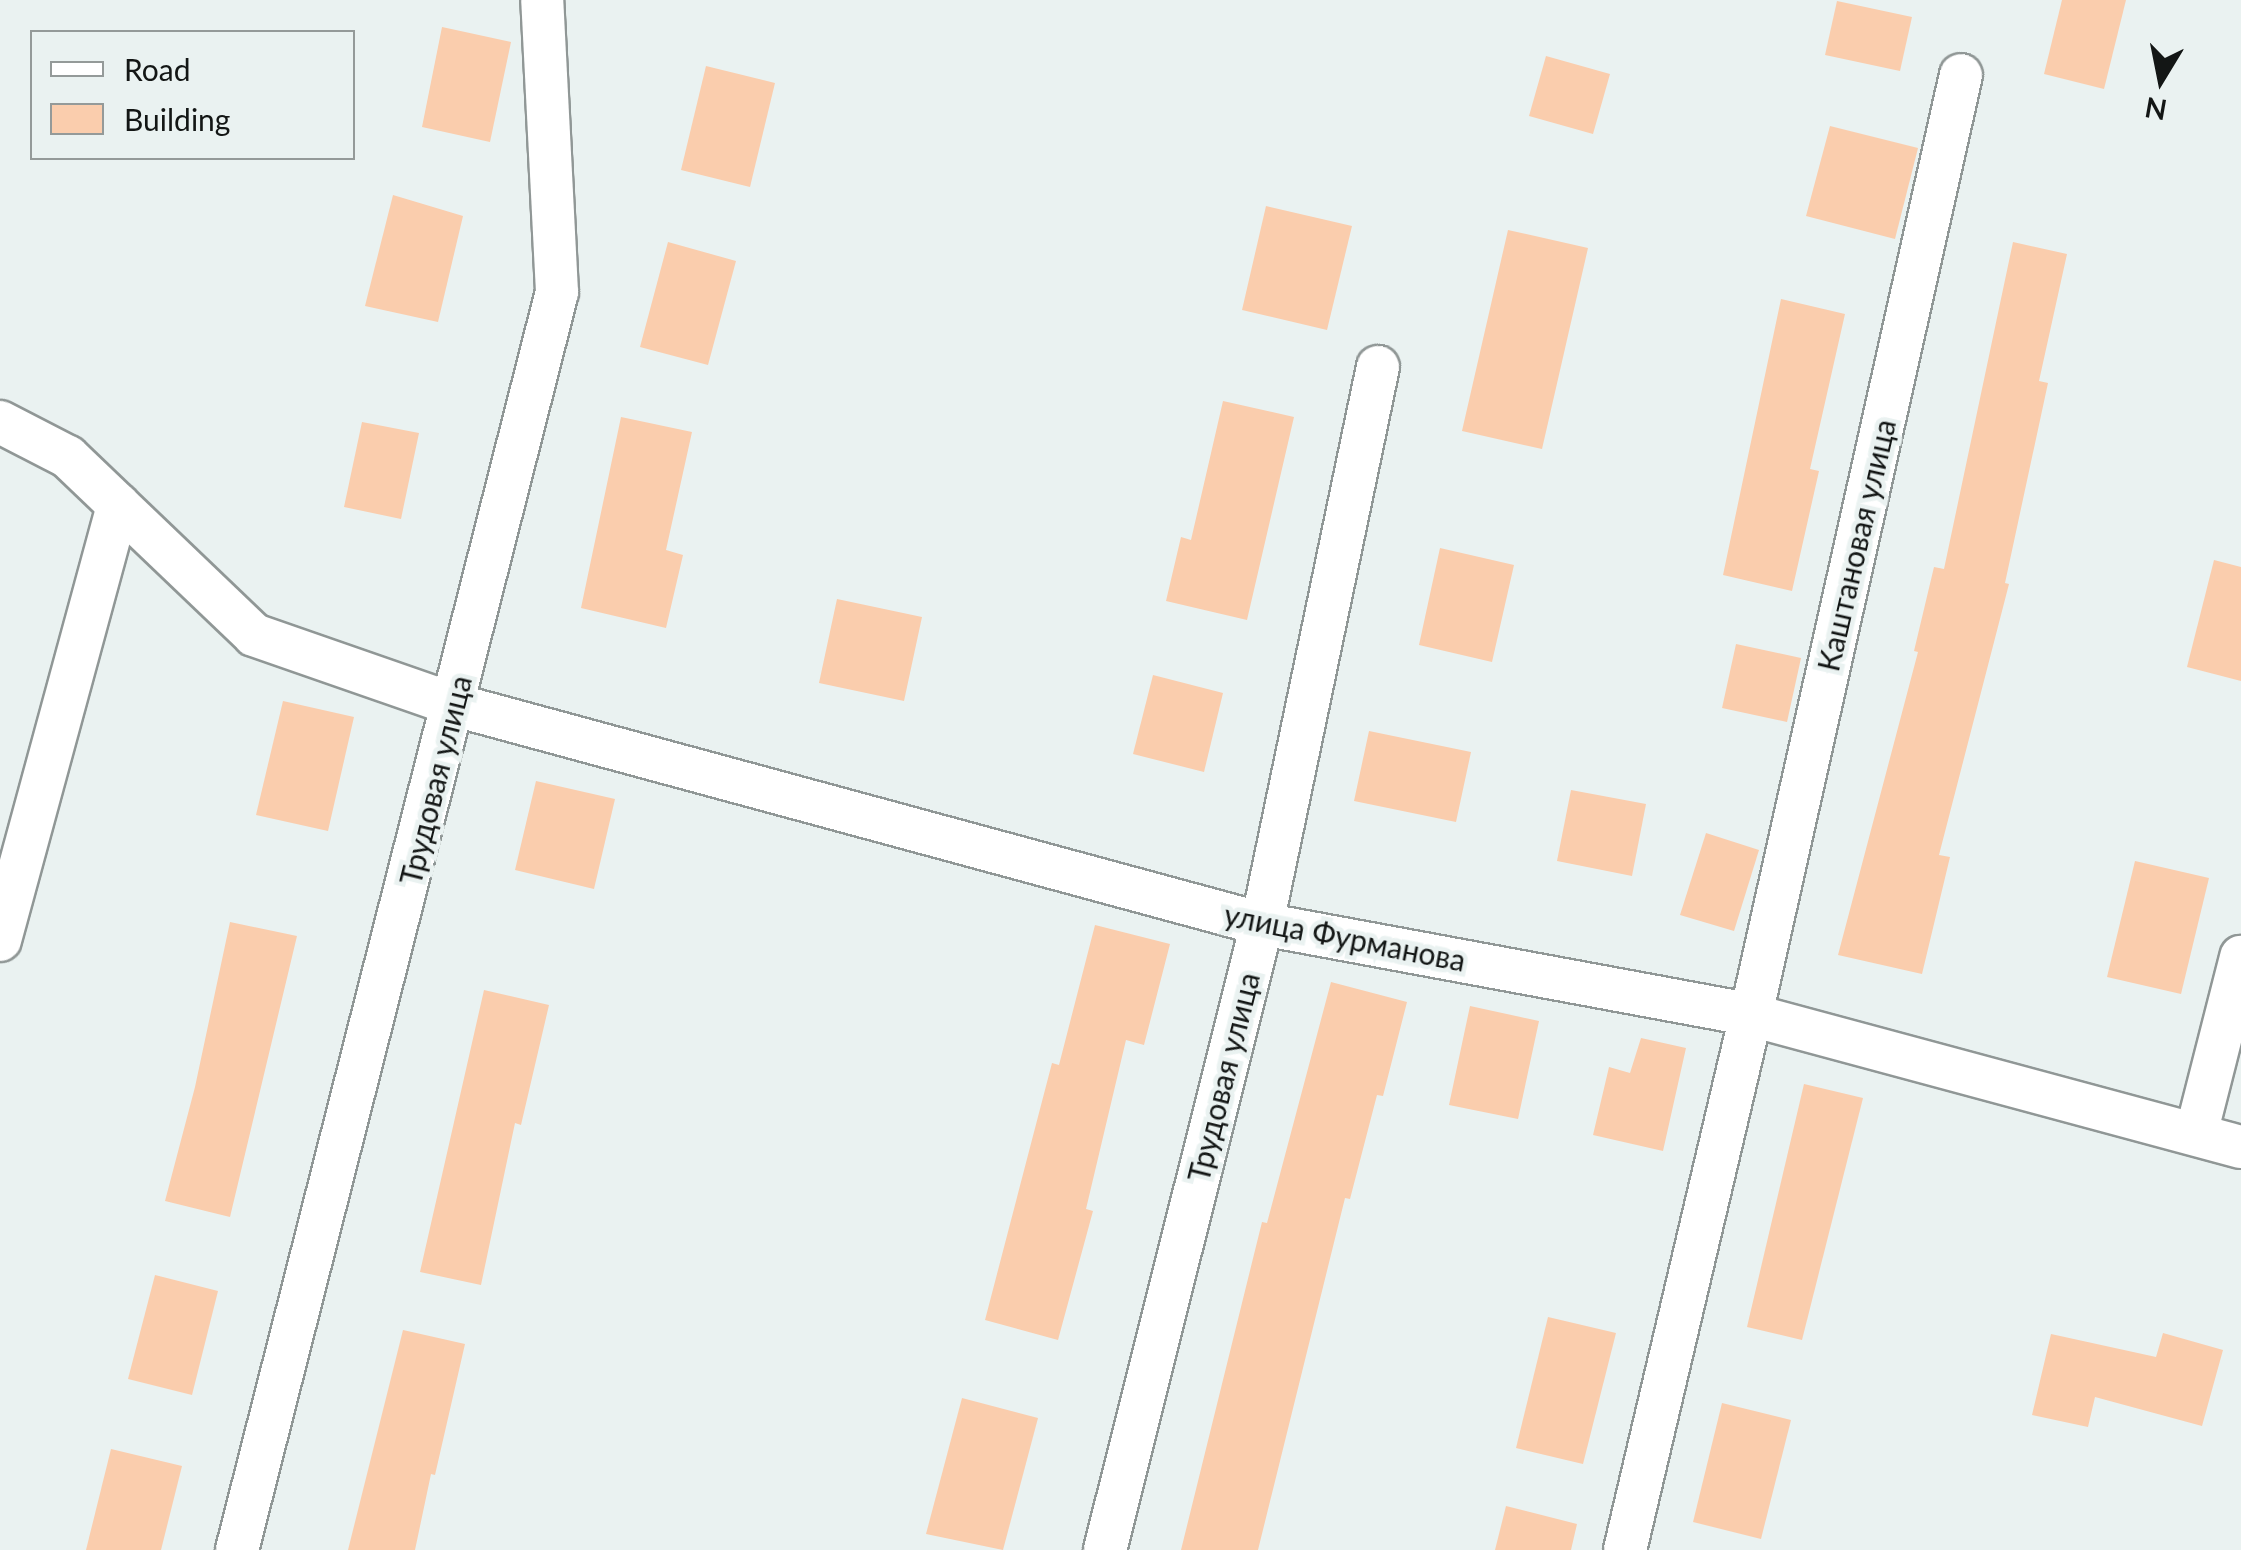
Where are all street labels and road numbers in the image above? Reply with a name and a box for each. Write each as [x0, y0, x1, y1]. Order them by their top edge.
street label: Каштановая улица [1809, 415, 1903, 675]
street label: Трудовая улица [392, 672, 478, 888]
street label: улица Фурманова [1221, 896, 1469, 978]
street label: Трудовая улица [1180, 969, 1266, 1185]

